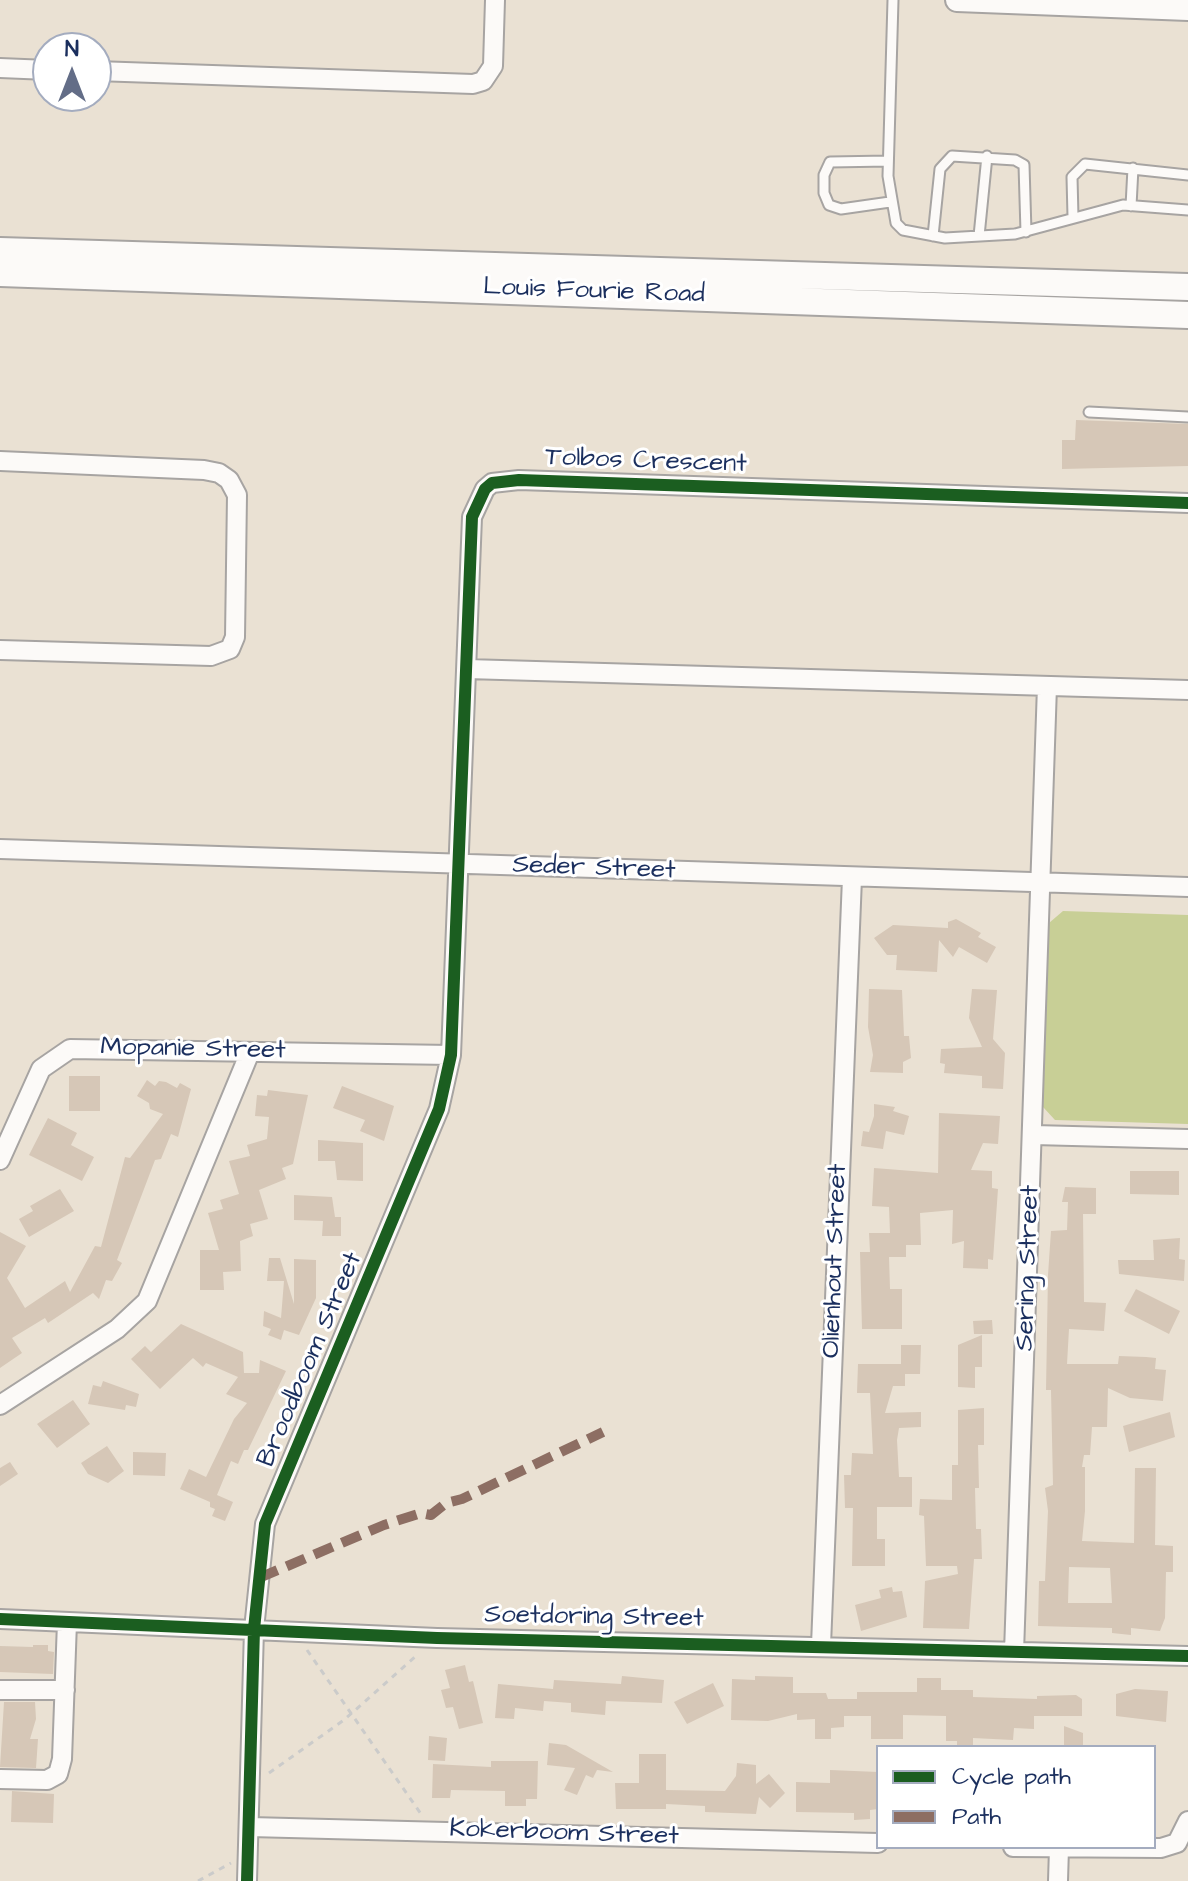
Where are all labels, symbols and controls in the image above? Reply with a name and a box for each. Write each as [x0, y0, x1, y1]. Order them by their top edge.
north arrow [32, 32, 112, 112]
text: N [65, 34, 79, 65]
street label: Louis Fourie Road [483, 273, 705, 311]
street label: Tolbos Crescent [545, 443, 747, 481]
street label: Seder Street [512, 851, 676, 887]
street label: Mopanie Street [100, 1033, 286, 1067]
street label: Olienhout Street [817, 1163, 855, 1359]
street label: Sering Street [1011, 1184, 1047, 1352]
street label: Broodboom Street [252, 1248, 370, 1472]
street label: Soetdoring Street [484, 1600, 704, 1636]
legend [876, 1745, 1156, 1849]
text: Cycle path [952, 1760, 1071, 1794]
text: Path [952, 1800, 1001, 1834]
street label: Kokerboom Street [449, 1814, 679, 1854]

